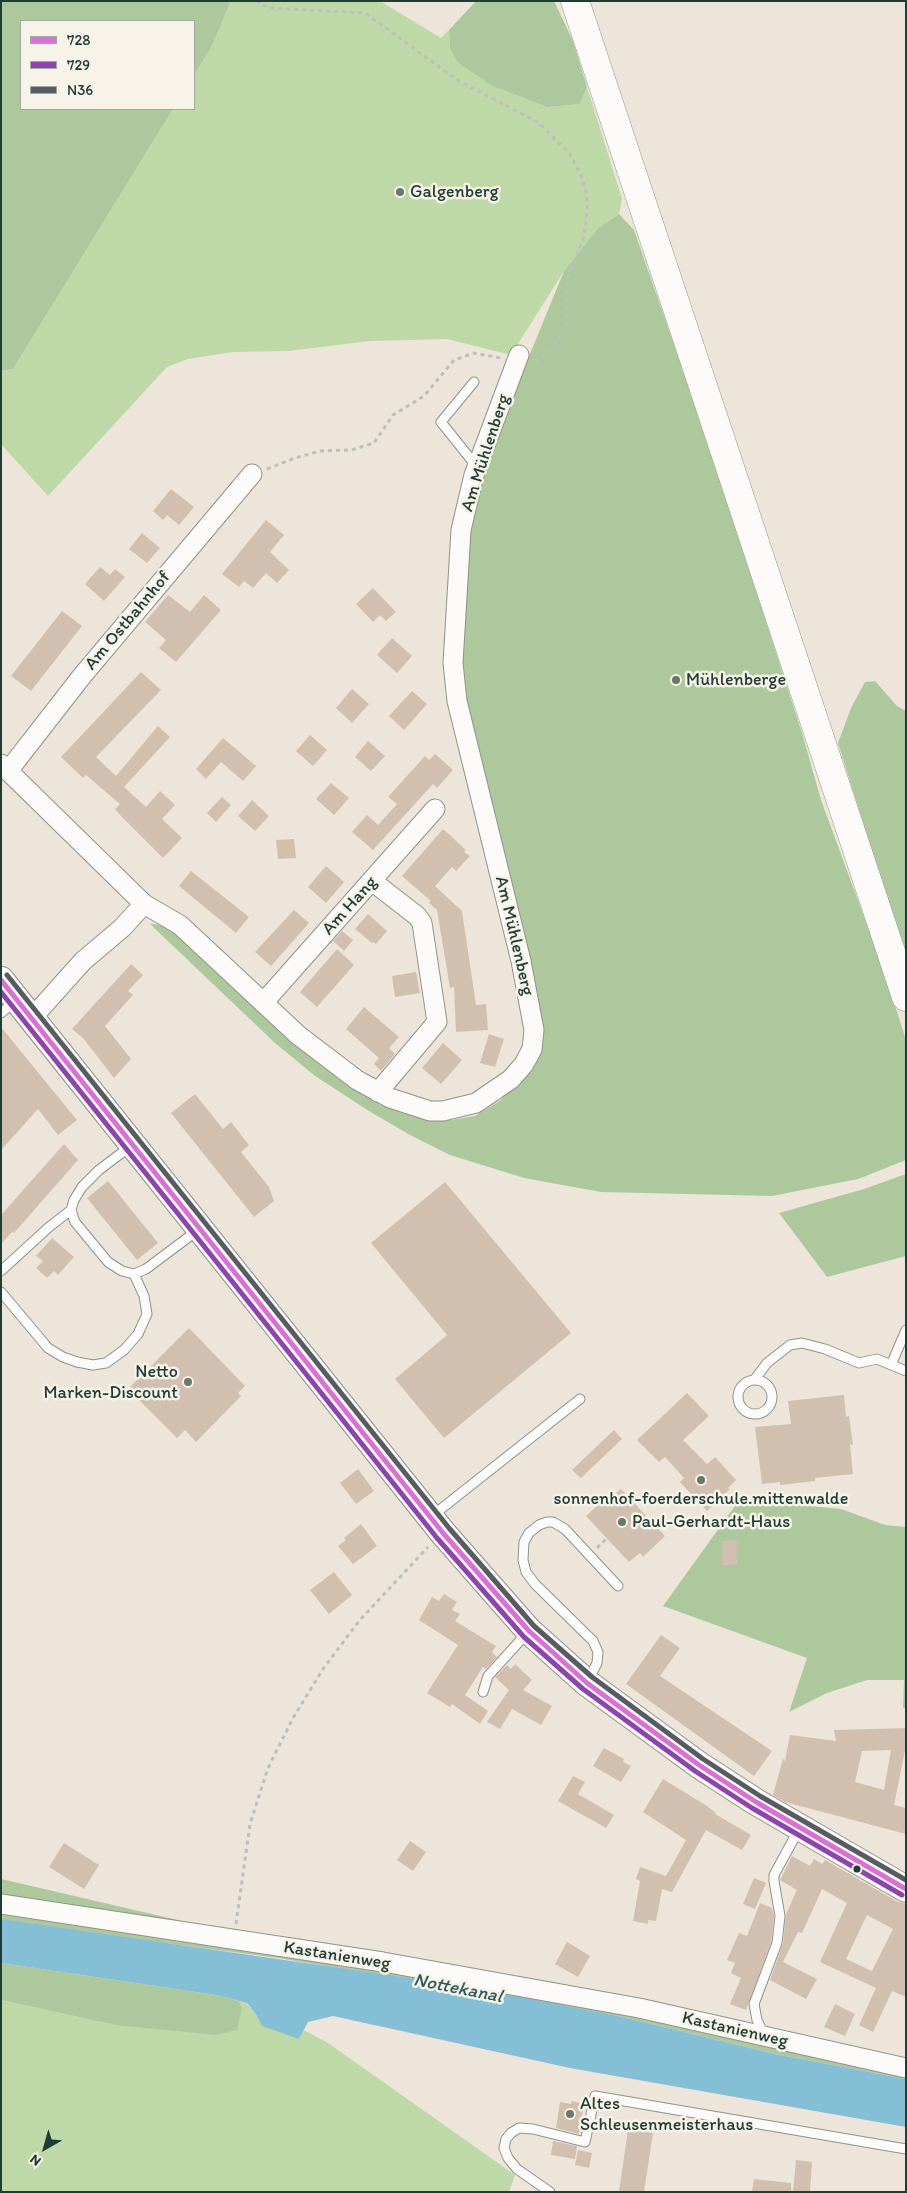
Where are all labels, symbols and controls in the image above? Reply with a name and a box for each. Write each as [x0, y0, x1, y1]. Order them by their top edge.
legend [20, 20, 195, 110]
text: 728 [67, 31, 91, 49]
text: 729 [67, 56, 90, 74]
text: N36 [67, 81, 93, 99]
place label: Galgenberg [410, 181, 499, 203]
marker: Galgenberg [394, 186, 406, 198]
street label: Am Mühlenberg [457, 392, 515, 514]
street label: Am Ostbahnhof [80, 567, 176, 675]
place label: Mühlenberge [686, 669, 786, 691]
marker: Mühlenberge [670, 674, 682, 686]
street label: Am Hang [318, 872, 382, 940]
street label: Am Mühlenberg [490, 874, 538, 998]
place label: Netto Marken-Discount [43, 1361, 178, 1404]
marker: Netto Marken-Discount [182, 1376, 194, 1388]
marker: sonnenhof-foerderschule.mittenwalde [695, 1474, 707, 1486]
place label: sonnenhof-foerderschule.mittenwalde [554, 1488, 848, 1510]
place label: Paul-Gerhardt-Haus [632, 1511, 790, 1533]
marker: Paul-Gerhardt-Haus [616, 1516, 628, 1528]
unlabelled marker [852, 1864, 862, 1874]
street label: Kastanienweg [282, 1937, 392, 1975]
water label: Nottekanal [412, 1969, 504, 2009]
street label: Kastanienweg [680, 2007, 790, 2053]
place label: Altes Schleusenmeisterhaus [580, 2093, 753, 2136]
marker: Altes Schleusenmeisterhaus [564, 2108, 576, 2120]
north arrow [20, 2123, 70, 2173]
text: N [27, 2151, 44, 2170]

